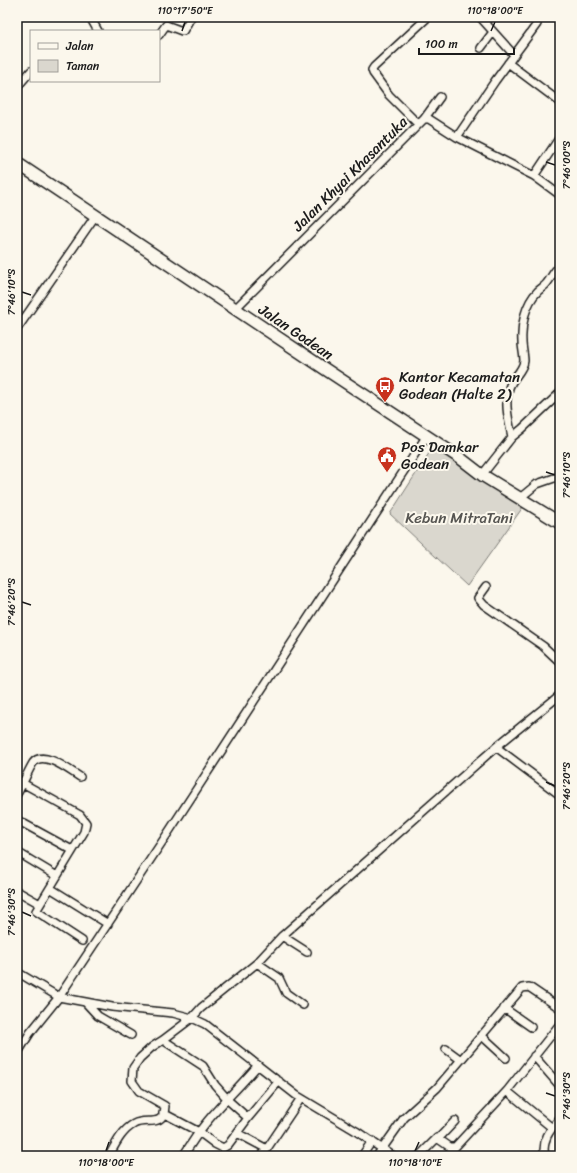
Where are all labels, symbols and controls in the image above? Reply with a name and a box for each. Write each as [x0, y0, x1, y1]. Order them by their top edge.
text: 110°17'50"E [157, 2, 214, 20]
text: 110°18'00"E [467, 2, 524, 20]
legend [30, 30, 160, 82]
scale bar [419, 30, 514, 56]
text: 100 m [425, 33, 458, 55]
text: Jalan [65, 35, 94, 57]
text: Taman [66, 55, 100, 77]
street label: Jalan Khyai Khasantuka [285, 110, 414, 239]
text: 7°46'00"S [558, 140, 576, 189]
text: 7°46'10"S [3, 268, 21, 315]
street label: Jalan Godean [252, 297, 339, 367]
place label: Kantor Kecamatan Godean (Halte 2) [399, 364, 520, 407]
bus stop icon: Kantor Kecamatan Godean (Halte 2) [374, 375, 396, 403]
place label: Pos Damkar Godean [401, 434, 479, 477]
public building icon: Pos Damkar Godean [376, 445, 398, 473]
text: 7°46'10"S [558, 451, 576, 498]
park label: Kebun MitraTani [405, 505, 514, 531]
text: 7°46'20"S [3, 577, 21, 626]
text: 7°46'20"S [558, 761, 576, 810]
text: 7°46'30"S [3, 887, 21, 936]
text: 7°46'30"S [558, 1071, 576, 1120]
text: 110°18'00"E [78, 1154, 135, 1172]
text: 110°18'10"E [388, 1154, 443, 1172]

